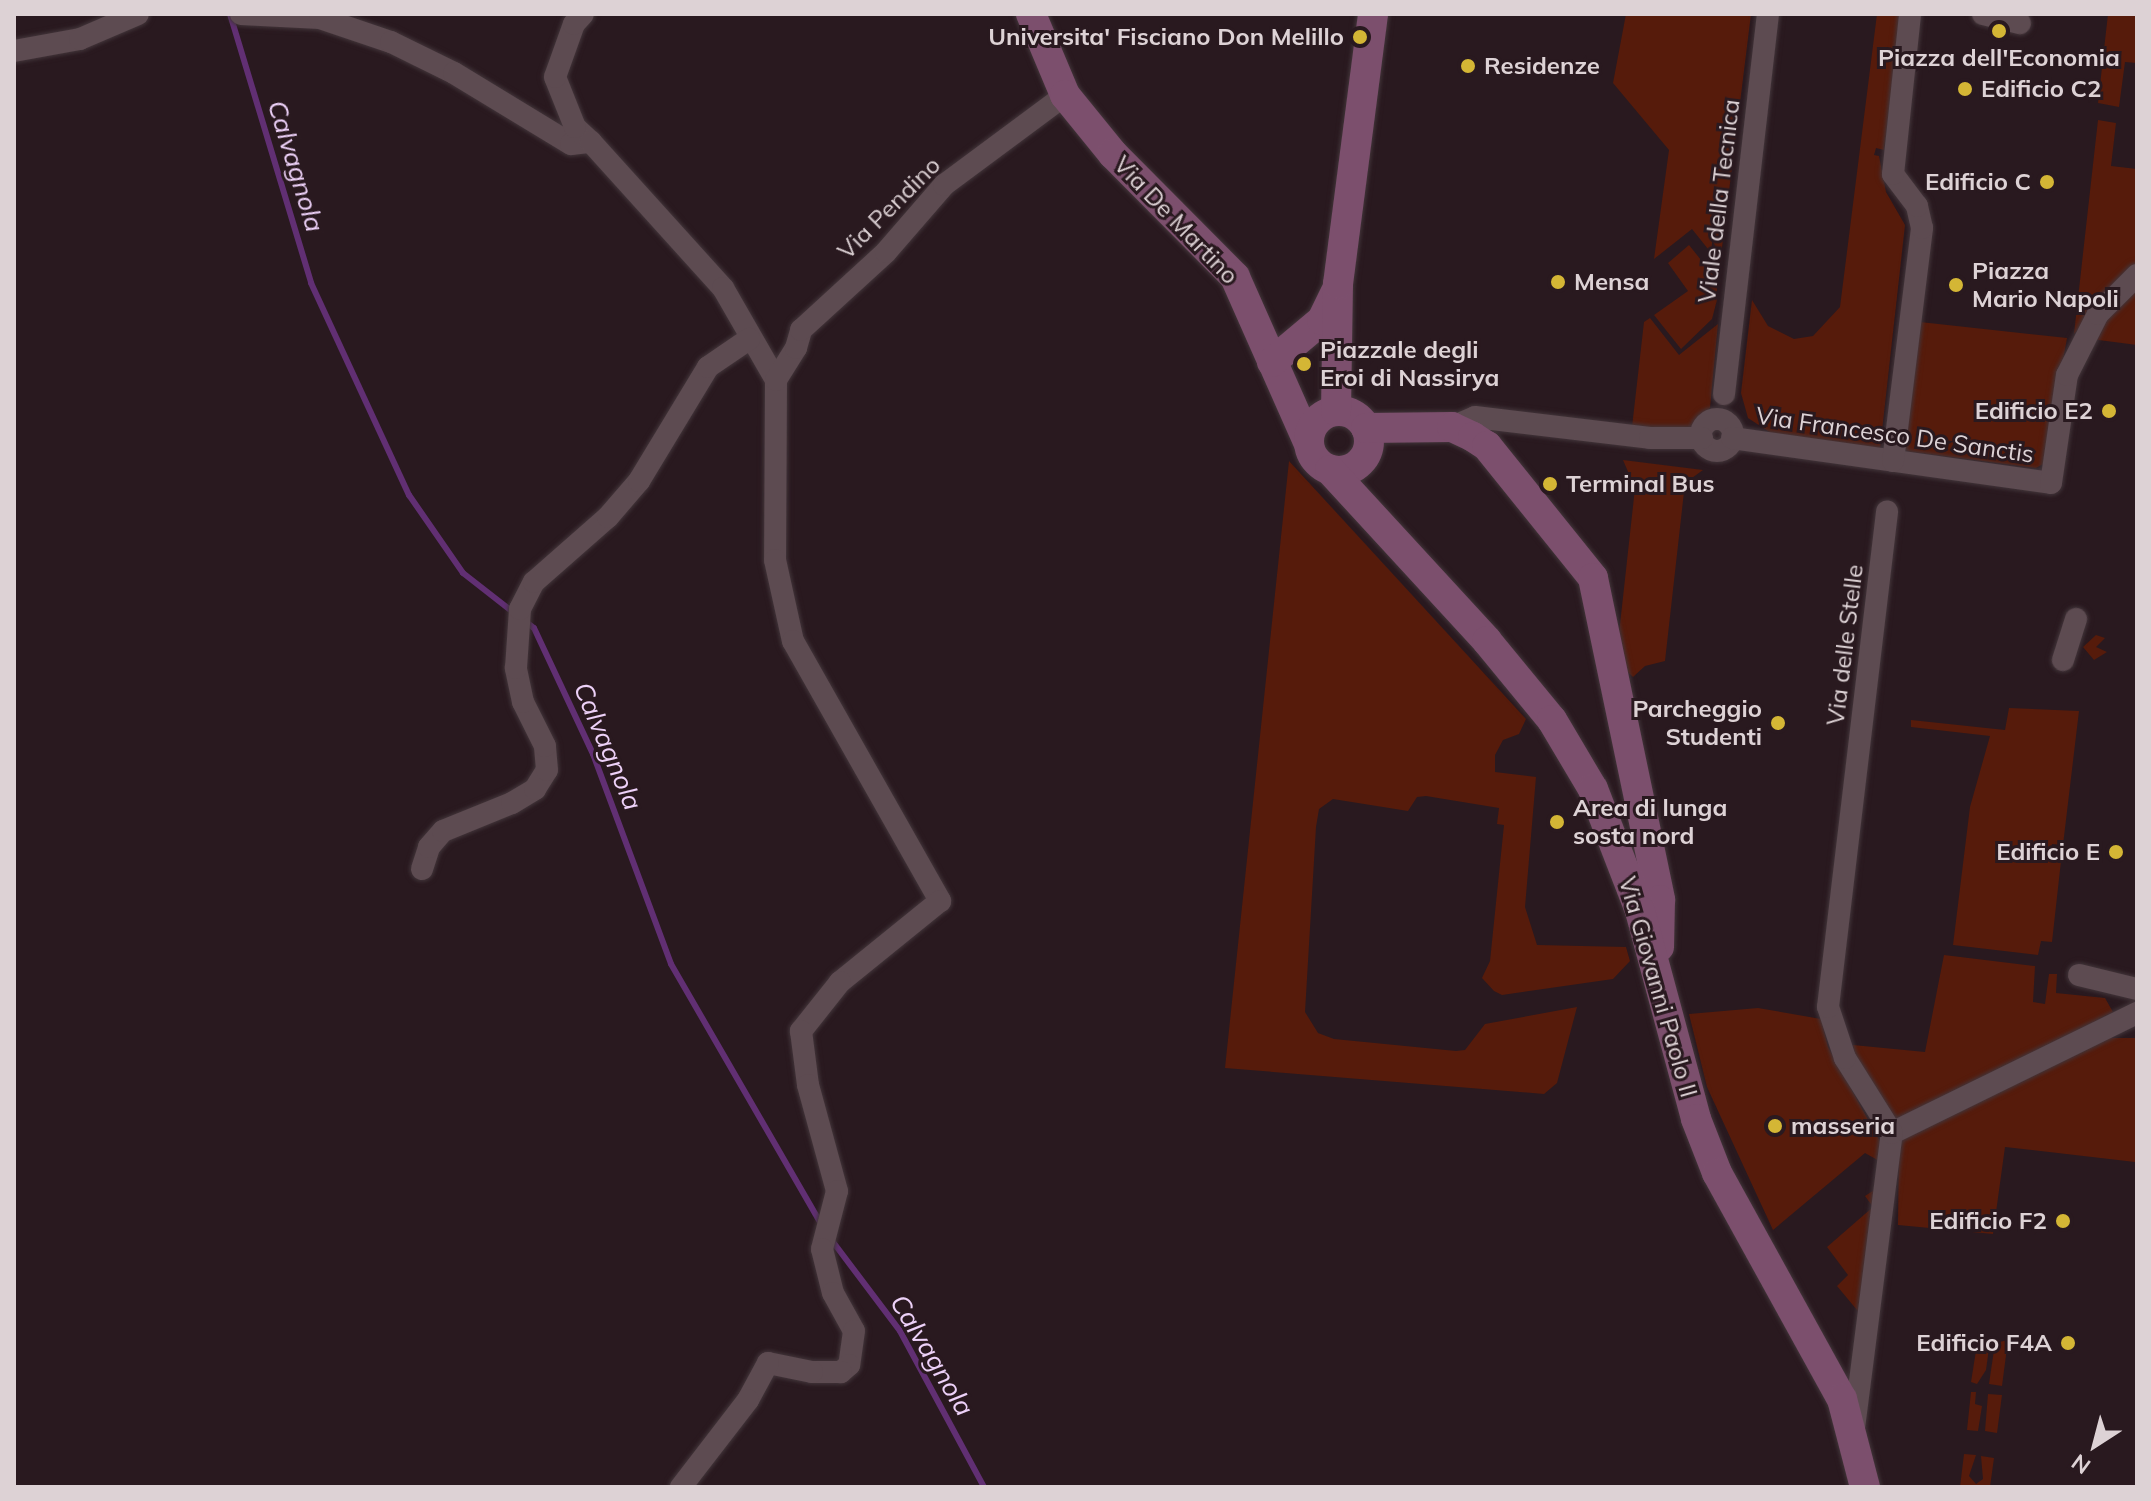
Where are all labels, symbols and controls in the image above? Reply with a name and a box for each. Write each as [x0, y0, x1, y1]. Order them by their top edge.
marker: Piazza dell'Economia [1990, 22, 2008, 40]
place label: Universita' Fisciano Don Melillo [988, 23, 1344, 51]
marker: Universita' Fisciano Don Melillo [1351, 28, 1369, 46]
place label: Piazza dell'Economia [1878, 44, 2120, 72]
place label: Residenze [1484, 52, 1600, 80]
marker: Residenze [1459, 57, 1477, 75]
place label: Edificio C2 [1981, 75, 2101, 103]
marker: Edificio C2 [1956, 80, 1974, 98]
water label: Calvagnola [261, 96, 331, 236]
street label: Viale della Tecnica [1692, 98, 1746, 304]
street label: Via De Martino [1108, 150, 1244, 290]
street label: Via Pendino [832, 151, 946, 265]
place label: Edificio C [1925, 168, 2031, 196]
marker: Edificio C [2038, 173, 2056, 191]
place label: Piazza Mario Napoli [1972, 257, 2119, 313]
place label: Mensa [1574, 268, 1649, 296]
marker: Mensa [1549, 273, 1567, 291]
marker: Piazza Mario Napoli [1947, 276, 1965, 294]
place label: Piazzale degli Eroi di Nassirya [1320, 336, 1499, 392]
marker: Piazzale degli Eroi di Nassirya [1295, 355, 1313, 373]
place label: Edificio E2 [1975, 397, 2093, 425]
street label: Via Francesco De Sanctis [1754, 401, 2036, 469]
marker: Edificio E2 [2100, 402, 2118, 420]
place label: Terminal Bus [1566, 470, 1714, 498]
marker: Terminal Bus [1541, 475, 1559, 493]
street label: Via delle Stelle [1821, 563, 1869, 727]
water label: Calvagnola [567, 677, 649, 815]
place label: Parcheggio Studenti [1632, 695, 1762, 751]
marker: Parcheggio Studenti [1769, 714, 1787, 732]
place label: Area di lunga sosta nord [1573, 794, 1727, 850]
marker: Area di lunga sosta nord [1548, 813, 1566, 831]
place label: Edificio E [1996, 838, 2100, 866]
marker: Edificio E [2107, 843, 2125, 861]
street label: Via Giovanni Paolo II [1613, 873, 1703, 1101]
place label: masseria [1791, 1112, 1895, 1140]
marker: masseria [1766, 1117, 1784, 1135]
place label: Edificio F2 [1929, 1207, 2047, 1235]
marker: Edificio F2 [2054, 1212, 2072, 1230]
water label: Calvagnola [884, 1289, 980, 1421]
place label: Edificio F4A [1916, 1329, 2052, 1357]
marker: Edificio F4A [2059, 1334, 2077, 1352]
north arrow [2055, 1405, 2135, 1485]
text: N [2066, 1448, 2096, 1481]

